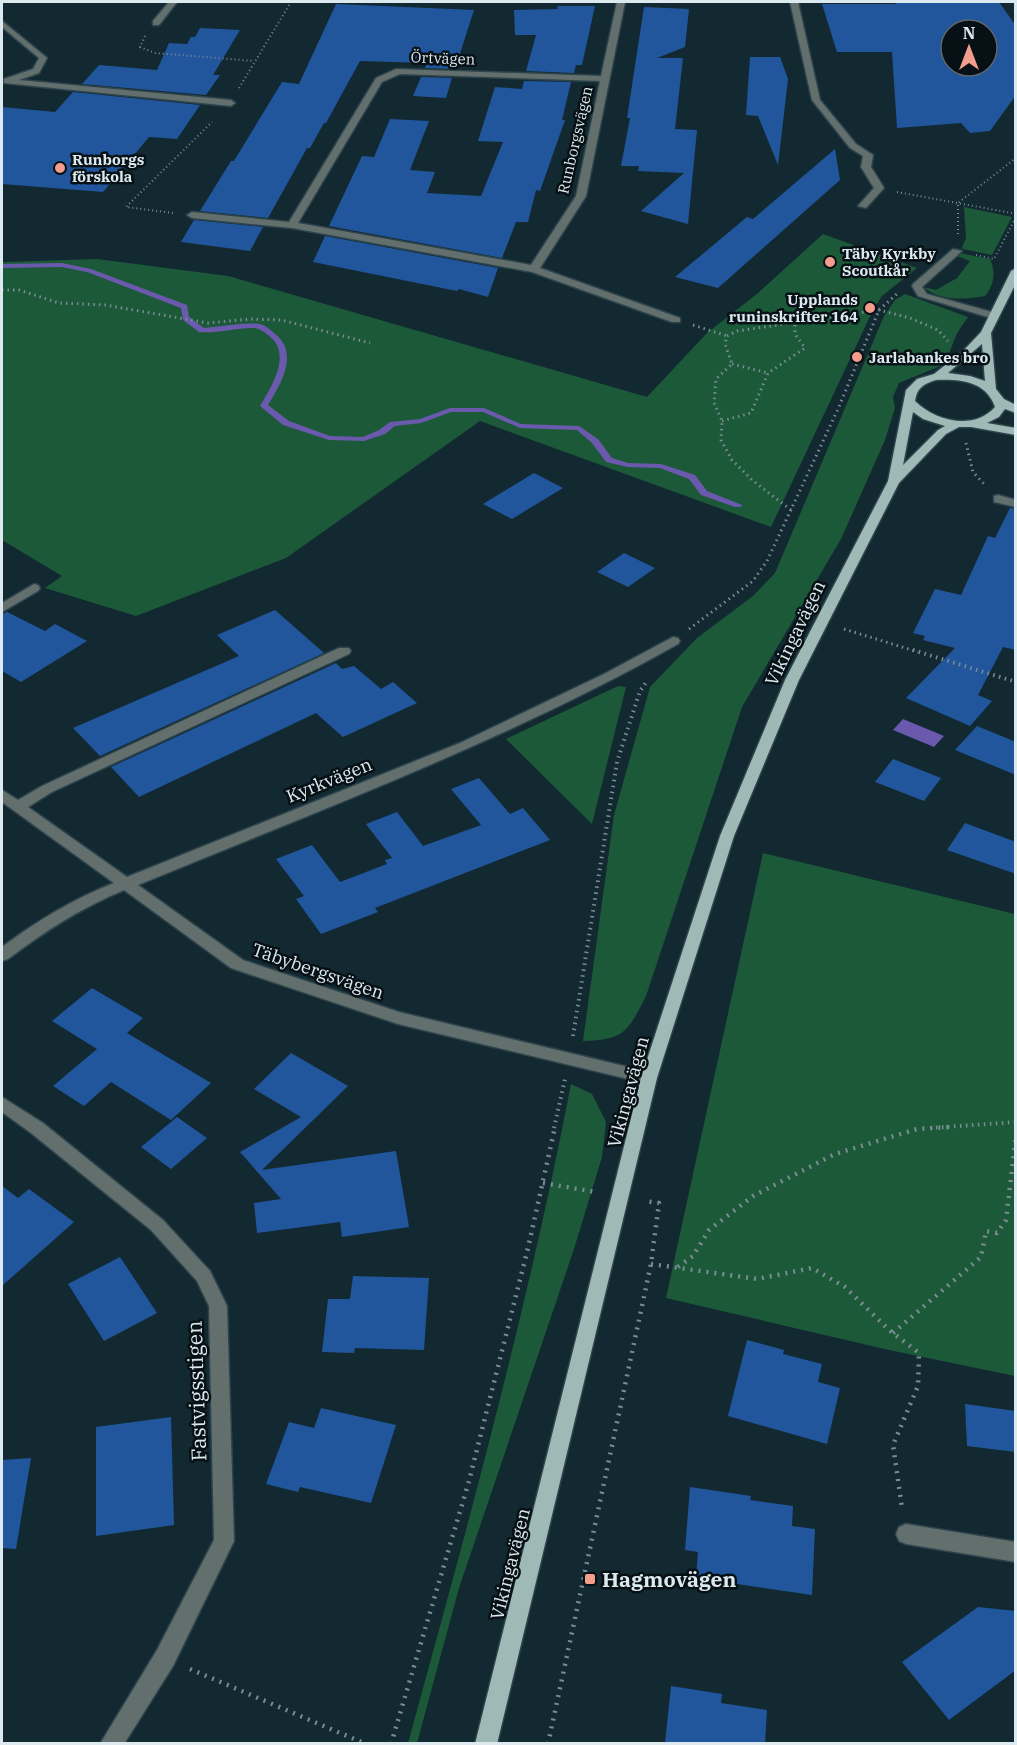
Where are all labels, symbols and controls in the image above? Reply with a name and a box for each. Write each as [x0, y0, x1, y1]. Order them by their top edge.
north arrow [939, 18, 999, 78]
text: N [963, 23, 975, 43]
street label: Örtvägen [410, 47, 476, 69]
street label: Runborgsvägen [553, 84, 597, 196]
place label: Runborgs förskola [72, 150, 144, 186]
marker: Runborgs förskola [53, 161, 67, 175]
place label: Täby Kyrkby Scoutkår [842, 244, 936, 280]
marker: Täby Kyrkby Scoutkår [823, 255, 837, 269]
place label: Upplands runinskrifter 164 [729, 290, 858, 326]
marker: Upplands runinskrifter 164 [863, 301, 877, 315]
place label: Jarlabankes bro [869, 348, 989, 367]
marker: Jarlabankes bro [850, 350, 864, 364]
street label: Vikingavägen [760, 577, 830, 689]
street label: Kyrkvägen [283, 752, 375, 808]
street label: Täbybergsvägen [249, 938, 387, 1004]
street label: Vikingavägen [602, 1034, 654, 1150]
street label: Fastvigsstigen [180, 1320, 212, 1462]
street label: Vikingavägen [485, 1506, 535, 1622]
place label: Hagmovägen [602, 1565, 736, 1593]
marker: Hagmovägen [583, 1572, 597, 1586]

